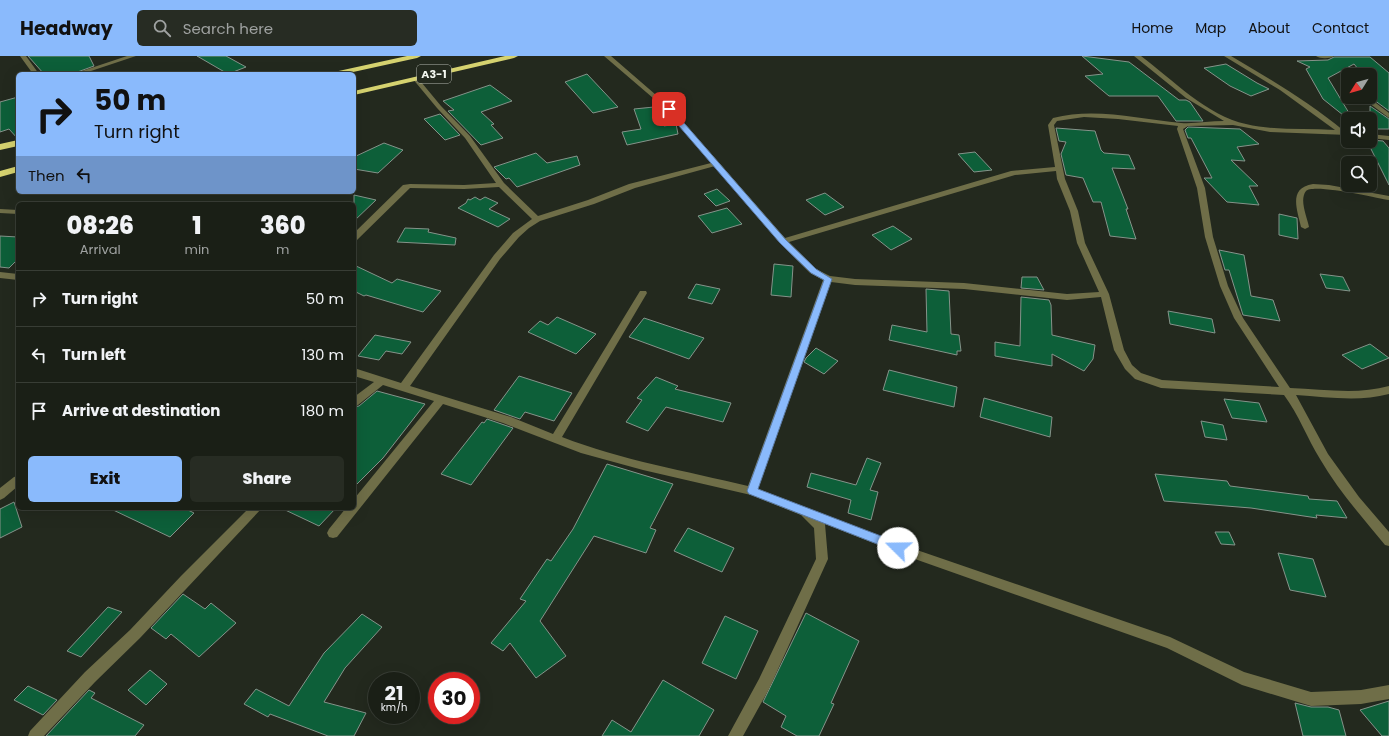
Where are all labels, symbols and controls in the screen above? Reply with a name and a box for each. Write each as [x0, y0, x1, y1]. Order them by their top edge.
search box [137, 10, 417, 46]
text: Headway [20, 15, 113, 42]
icon: search [151, 17, 173, 39]
text: Search here [183, 18, 273, 39]
text: Home [1131, 18, 1173, 38]
text: Map [1195, 18, 1226, 38]
text: About [1248, 18, 1290, 38]
text: Contact [1312, 18, 1369, 38]
road number: A3-1 [417, 65, 451, 83]
north arrow [1341, 68, 1377, 104]
map controls [1341, 68, 1377, 192]
text: 50 m [94, 81, 166, 120]
icon: right [28, 88, 80, 140]
pin [652, 92, 686, 126]
icon: arrive [658, 98, 680, 120]
button: sound [1341, 112, 1377, 148]
text: Turn right [94, 119, 180, 144]
button: search [1341, 156, 1377, 192]
icon: left [73, 164, 95, 186]
text: Then [28, 165, 65, 186]
text: 08:26 [66, 209, 134, 242]
text: 1 [192, 209, 202, 242]
text: 360 [260, 209, 306, 242]
text: Arrival [80, 240, 121, 259]
text: min [185, 240, 209, 259]
text: m [276, 240, 289, 259]
icon: right [28, 288, 50, 310]
text: Turn right [62, 288, 138, 309]
text: 50 m [306, 288, 344, 309]
icon: left [28, 344, 50, 366]
text: Turn left [62, 344, 126, 365]
text: 130 m [301, 344, 344, 365]
icon: arrive [28, 400, 50, 422]
text: Arrive at destination [62, 400, 220, 421]
text: 180 m [301, 400, 344, 421]
button: Exit [28, 456, 182, 502]
button: Share [190, 456, 344, 502]
position arrow [877, 527, 919, 569]
speed limit sign: 30 [428, 672, 480, 724]
text: 21 [385, 679, 403, 707]
text: km/h [381, 700, 407, 715]

